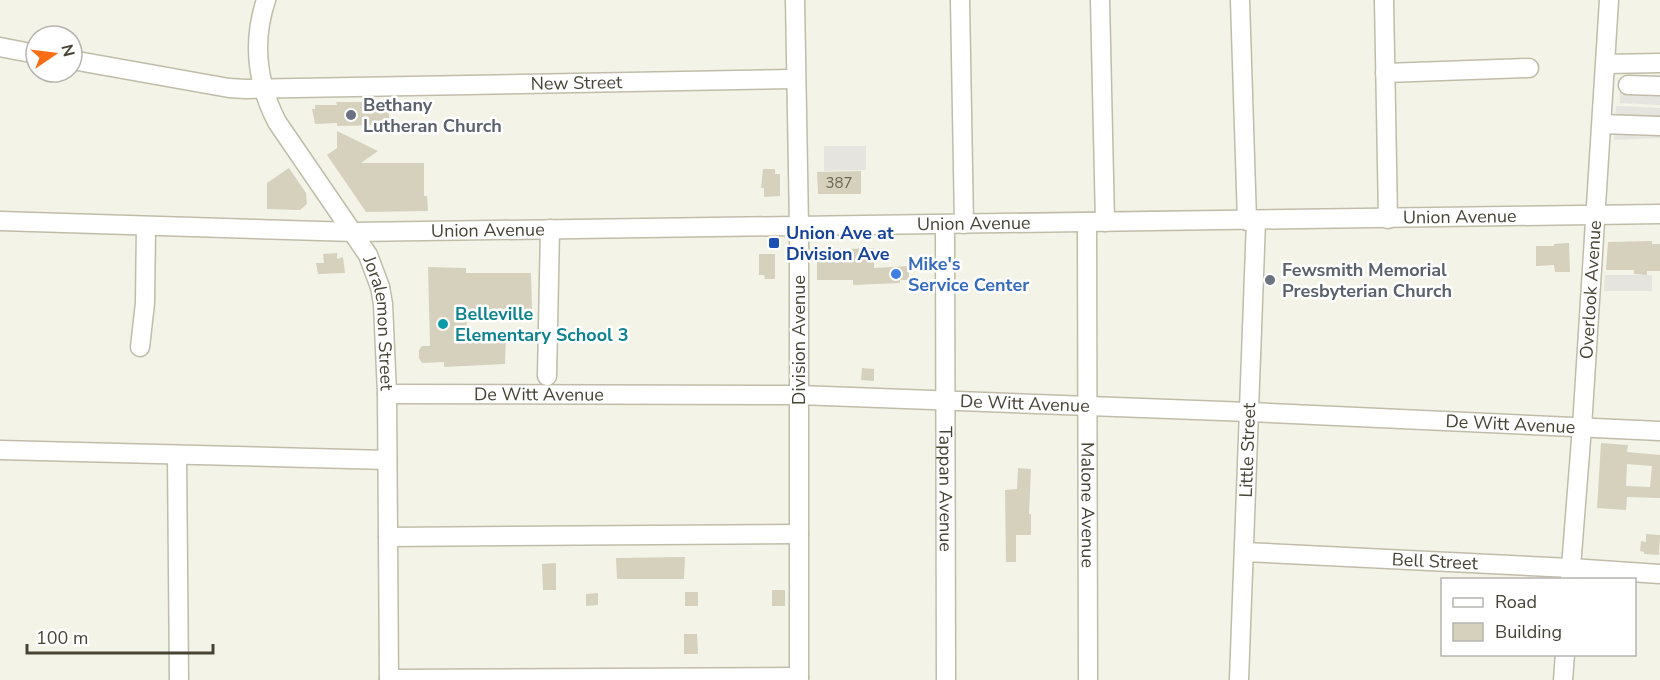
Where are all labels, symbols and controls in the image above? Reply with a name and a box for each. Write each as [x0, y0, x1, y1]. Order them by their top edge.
north arrow [24, 24, 84, 84]
text: N [55, 42, 80, 59]
street label: New Street [530, 70, 623, 96]
place label: Bethany Lutheran Church [363, 93, 502, 138]
marker: Bethany Lutheran Church [344, 108, 358, 122]
house number: 387 [825, 173, 853, 193]
street label: Union Avenue [1403, 204, 1517, 230]
street label: Union Avenue [917, 211, 1031, 236]
street label: Union Avenue [431, 217, 545, 243]
street label: Overlook Avenue [1574, 220, 1607, 360]
place label: Union Ave at Division Ave [786, 221, 894, 266]
marker: Union Ave at Division Ave [767, 236, 781, 250]
street label: Joralemon Street [357, 252, 399, 392]
place label: Mike's Service Center [908, 252, 1029, 297]
place label: Fewsmith Memorial Presbyterian Church [1282, 258, 1452, 303]
marker: Mike's Service Center [889, 267, 903, 281]
marker: Fewsmith Memorial Presbyterian Church [1263, 273, 1277, 287]
street label: Division Avenue [787, 275, 811, 405]
place label: Belleville Elementary School 3 [455, 302, 628, 347]
marker: Belleville Elementary School 3 [436, 317, 450, 331]
street label: De Witt Avenue [474, 382, 604, 407]
street label: De Witt Avenue [959, 389, 1090, 418]
street label: Little Street [1234, 402, 1261, 498]
street label: De Witt Avenue [1445, 409, 1576, 439]
street label: Tappan Avenue [933, 426, 958, 552]
street label: Malone Avenue [1075, 442, 1100, 568]
street label: Bell Street [1391, 547, 1479, 575]
legend [1441, 578, 1636, 656]
text: Road [1495, 590, 1537, 614]
scale bar [27, 617, 213, 655]
text: Building [1495, 620, 1562, 644]
text: 100 m [36, 626, 88, 650]

